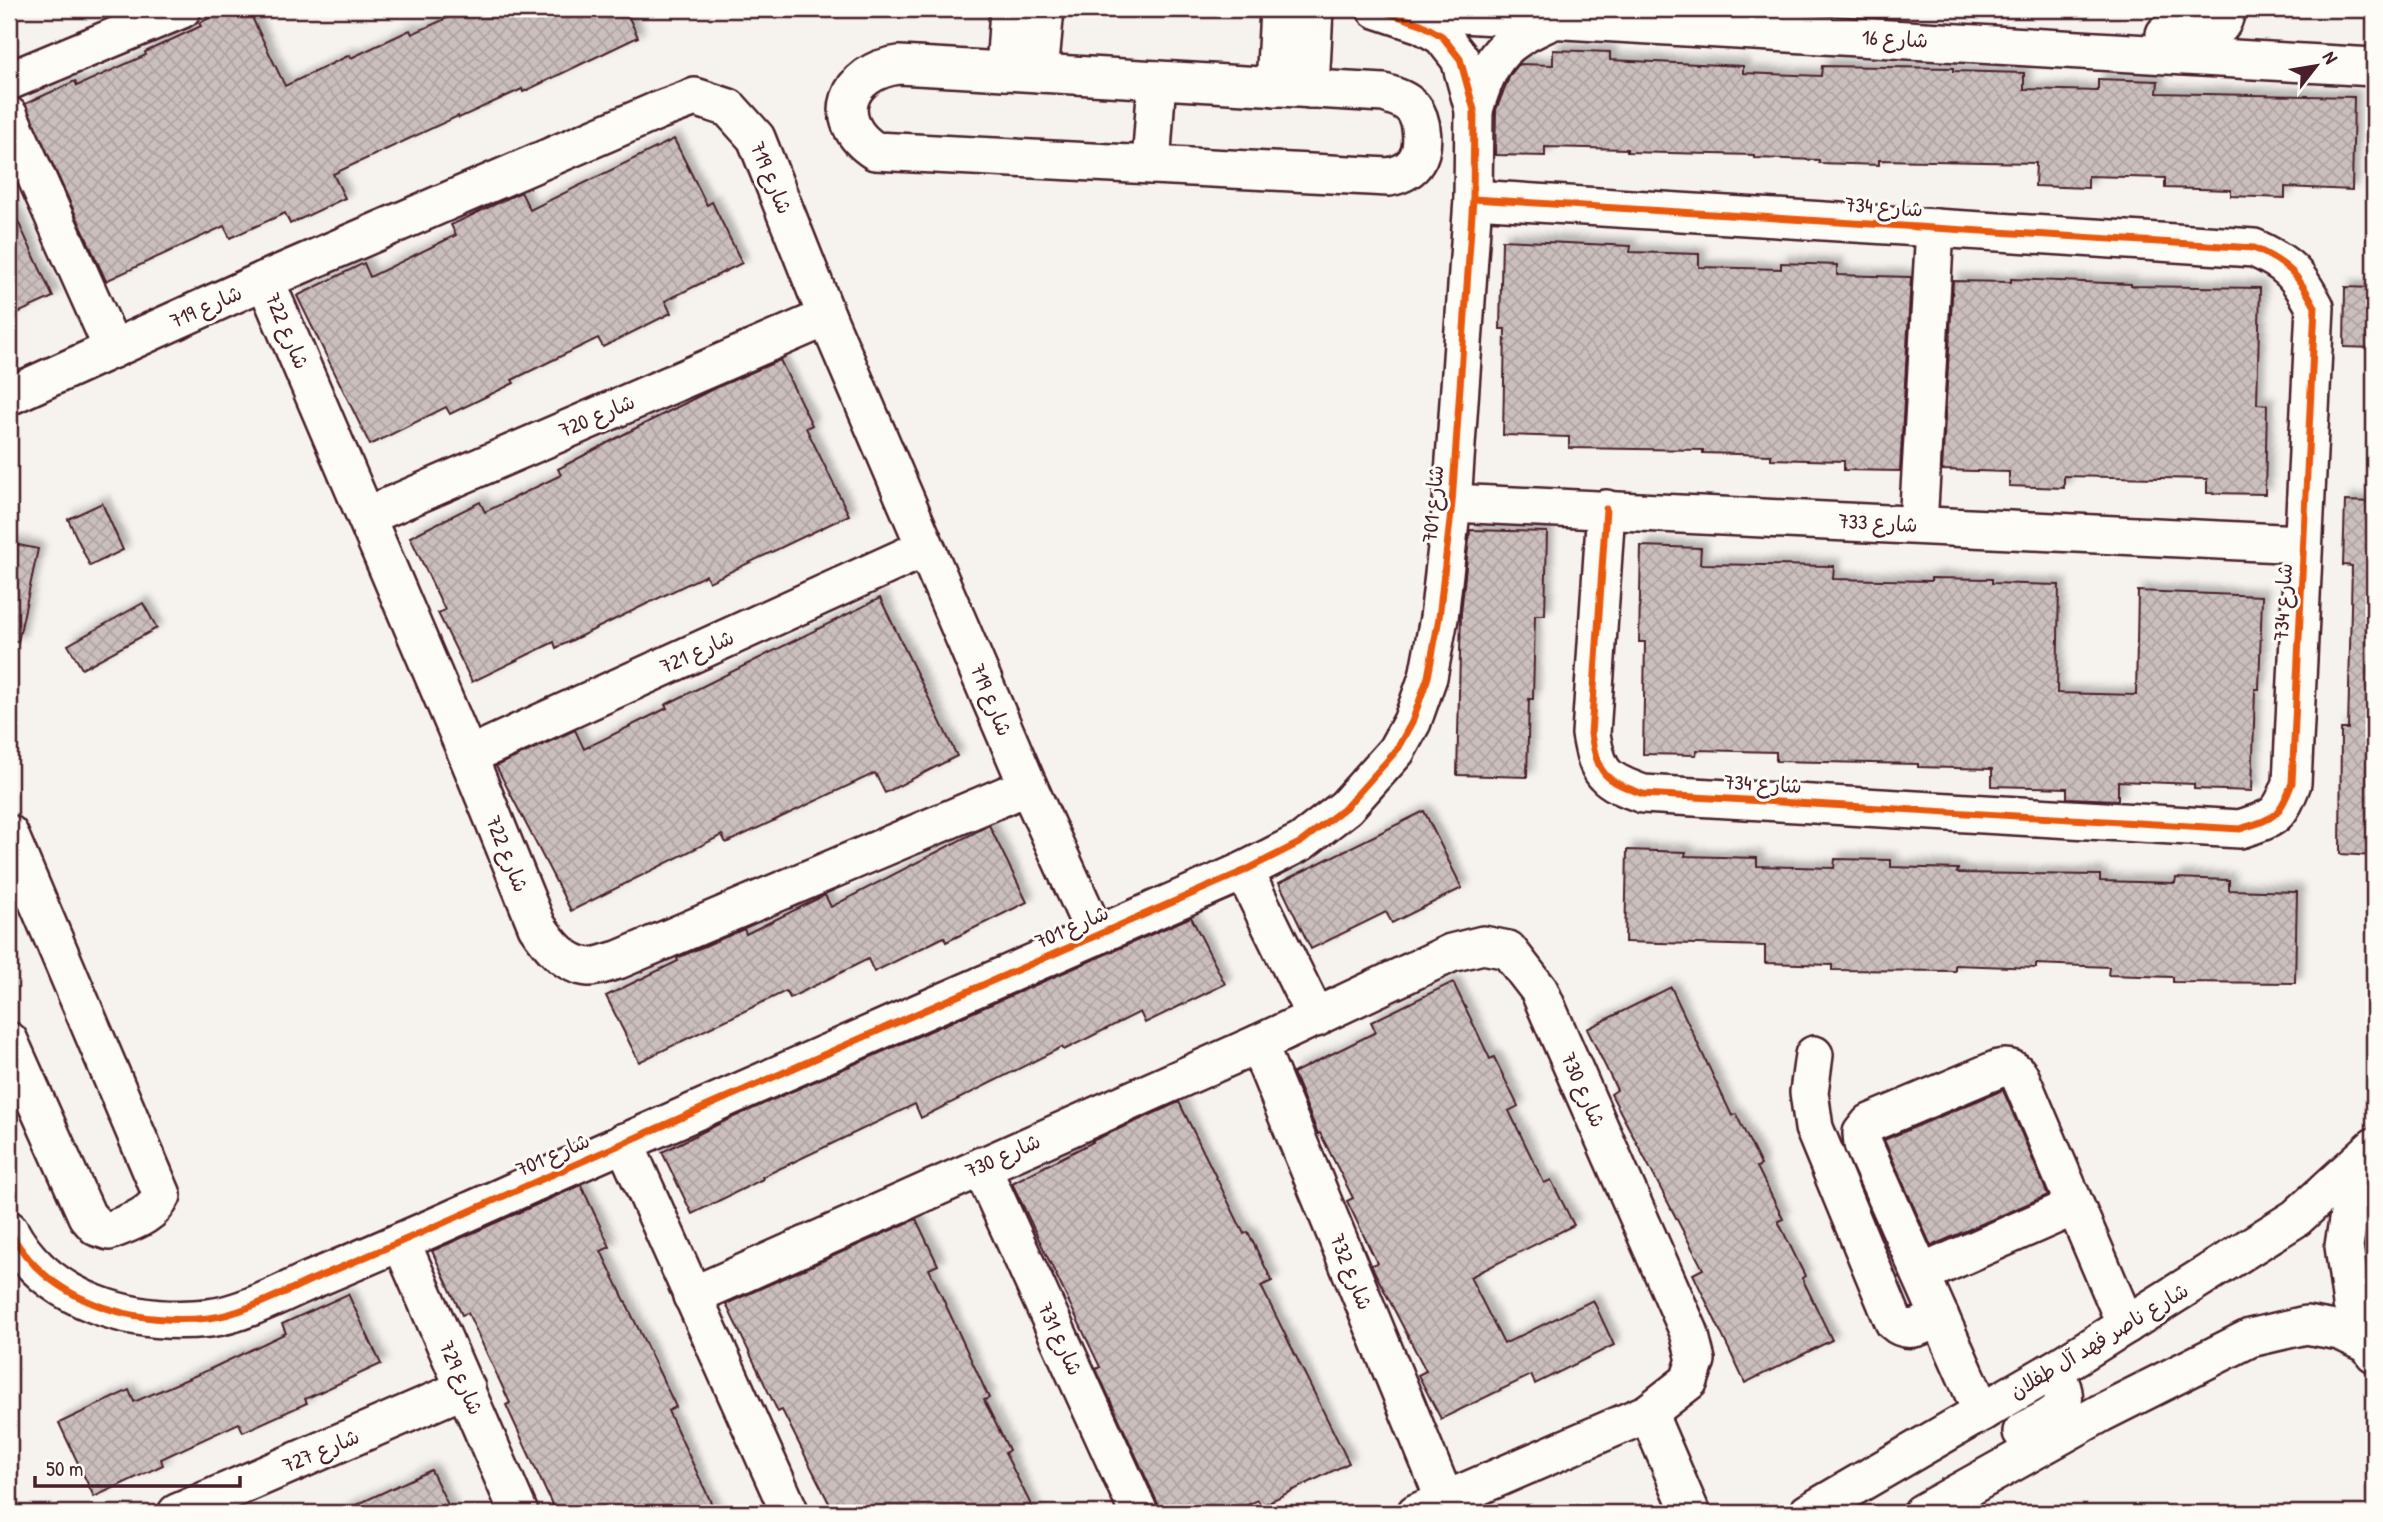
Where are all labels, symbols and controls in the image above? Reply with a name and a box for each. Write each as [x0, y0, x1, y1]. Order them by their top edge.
street label: شارع 16 [1861, 22, 1929, 56]
north arrow [2282, 32, 2352, 102]
text: N [2317, 46, 2344, 68]
street label: شارع 719 [742, 137, 800, 219]
street label: شارع 734 [1844, 189, 1924, 225]
street label: شارع 719 [165, 278, 247, 336]
street label: شارع 722 [257, 288, 317, 374]
street label: شارع 720 [554, 387, 640, 445]
street label: شارع 701 [1415, 464, 1451, 544]
street label: شارع 733 [1838, 506, 1918, 540]
street label: شارع 734 [2266, 562, 2300, 642]
street label: شارع 721 [655, 622, 739, 682]
street label: شارع 719 [962, 659, 1020, 741]
street label: شارع 734 [1723, 767, 1803, 801]
street label: شارع 722 [478, 811, 536, 897]
street label: شارع 701 [1030, 897, 1114, 957]
street label: شارع 730 [1553, 1048, 1613, 1132]
street label: شارع 701 [511, 1125, 595, 1185]
street label: شارع 730 [961, 1126, 1045, 1186]
street label: شارع 732 [1322, 1229, 1380, 1315]
street label: شارع ناصر فهد آل طفلان [2004, 1276, 2194, 1406]
street label: شارع 731 [1030, 1297, 1090, 1381]
street label: شارع 729 [431, 1336, 491, 1420]
street label: شارع 727 [278, 1421, 364, 1481]
scale bar [35, 1445, 240, 1489]
text: 50 m [46, 1454, 83, 1483]

